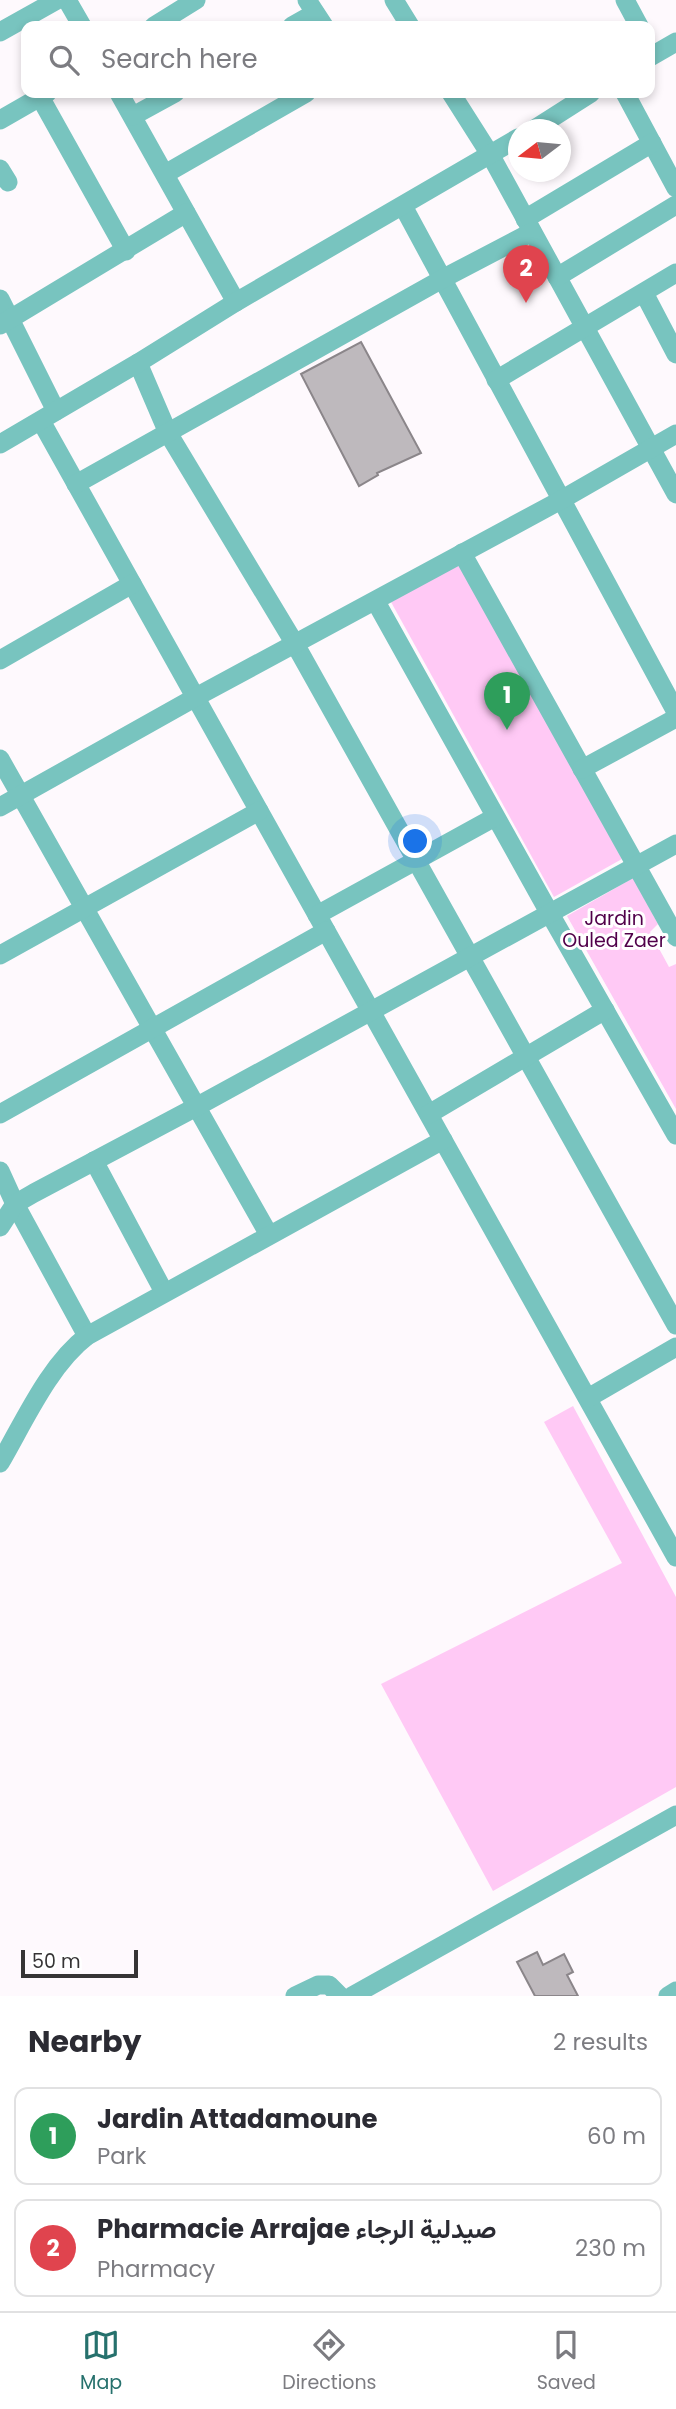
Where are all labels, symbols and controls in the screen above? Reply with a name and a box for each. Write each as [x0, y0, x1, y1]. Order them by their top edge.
search box [21, 21, 655, 98]
icon: search [45, 41, 83, 79]
text: Search here [101, 41, 258, 77]
north arrow [508, 119, 571, 182]
pin: 2 [503, 245, 549, 303]
pin: 1 [484, 672, 530, 730]
your location [398, 824, 432, 858]
park label: Jardin Ouled Zaer [562, 905, 666, 954]
scale bar [21, 1947, 138, 1979]
text: 50 m [32, 1948, 81, 1975]
text: Nearby [28, 2020, 142, 2063]
text: 2 results [553, 2026, 648, 2058]
text: Jardin Attadamoune [97, 2101, 378, 2137]
text: 1 [49, 2120, 57, 2152]
text: 60 m [587, 2120, 646, 2152]
text: Park [97, 2140, 146, 2172]
text: Pharmacie Arrajae صيدلية الرجاء [97, 2211, 497, 2247]
text: 2 [46, 2232, 60, 2264]
text: 230 m [575, 2232, 646, 2264]
text: Pharmacy [97, 2253, 215, 2285]
tab: Map [80, 2326, 122, 2397]
tab: Directions [282, 2326, 377, 2397]
tab: Saved [537, 2326, 596, 2397]

